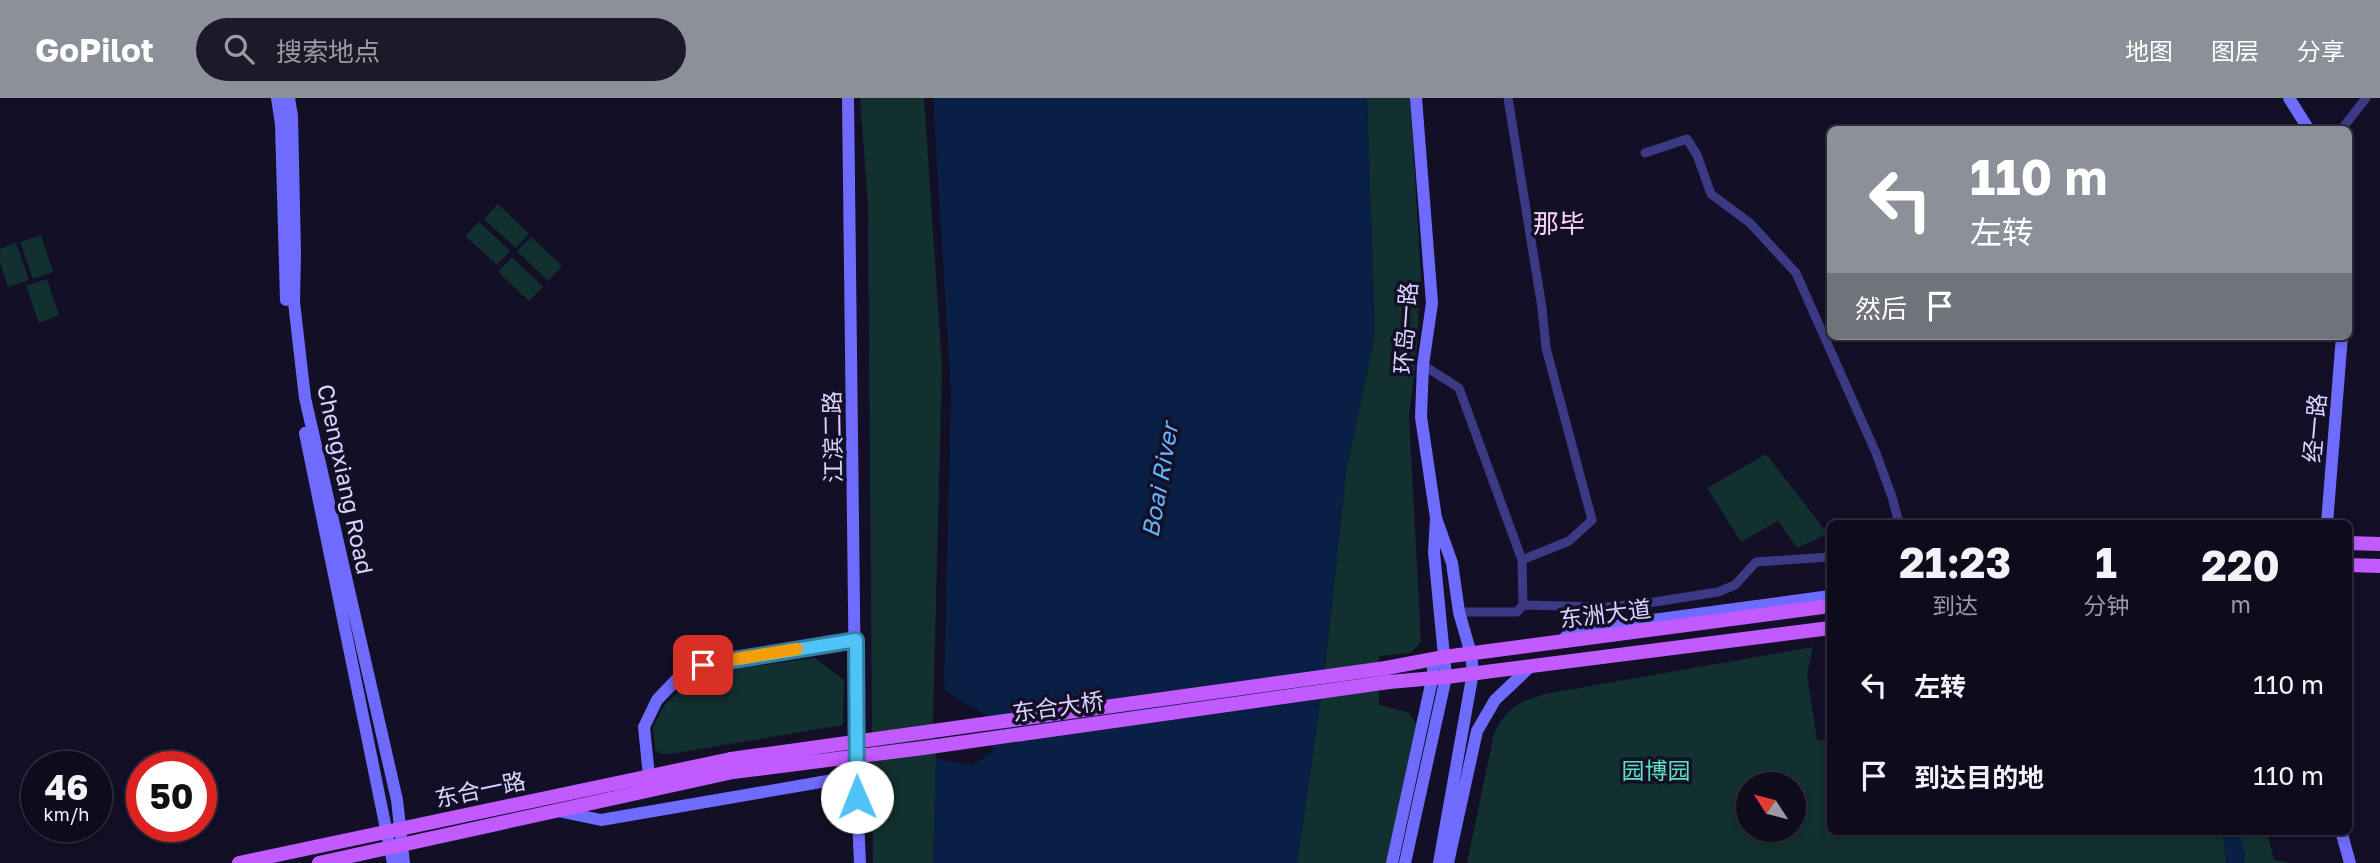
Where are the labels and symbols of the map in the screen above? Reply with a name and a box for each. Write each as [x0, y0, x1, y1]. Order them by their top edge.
district label: 那毕 [1533, 208, 1585, 239]
street label: 环岛一路 [1388, 281, 1422, 375]
street label: Chengxiang Road [312, 381, 380, 577]
street label: 江滨二路 [817, 391, 847, 483]
street label: 经一路 [2297, 392, 2331, 464]
water label: Boai River [1135, 417, 1184, 539]
street label: 东洲大道 [1558, 593, 1652, 633]
pin [673, 635, 733, 695]
street label: 东合大桥 [1010, 686, 1106, 726]
speed limit sign: 50 [126, 751, 217, 842]
park label: 园博园 [1622, 756, 1691, 784]
position arrow [820, 760, 894, 834]
street label: 东合一路 [432, 766, 528, 812]
north arrow [1736, 772, 1806, 842]

